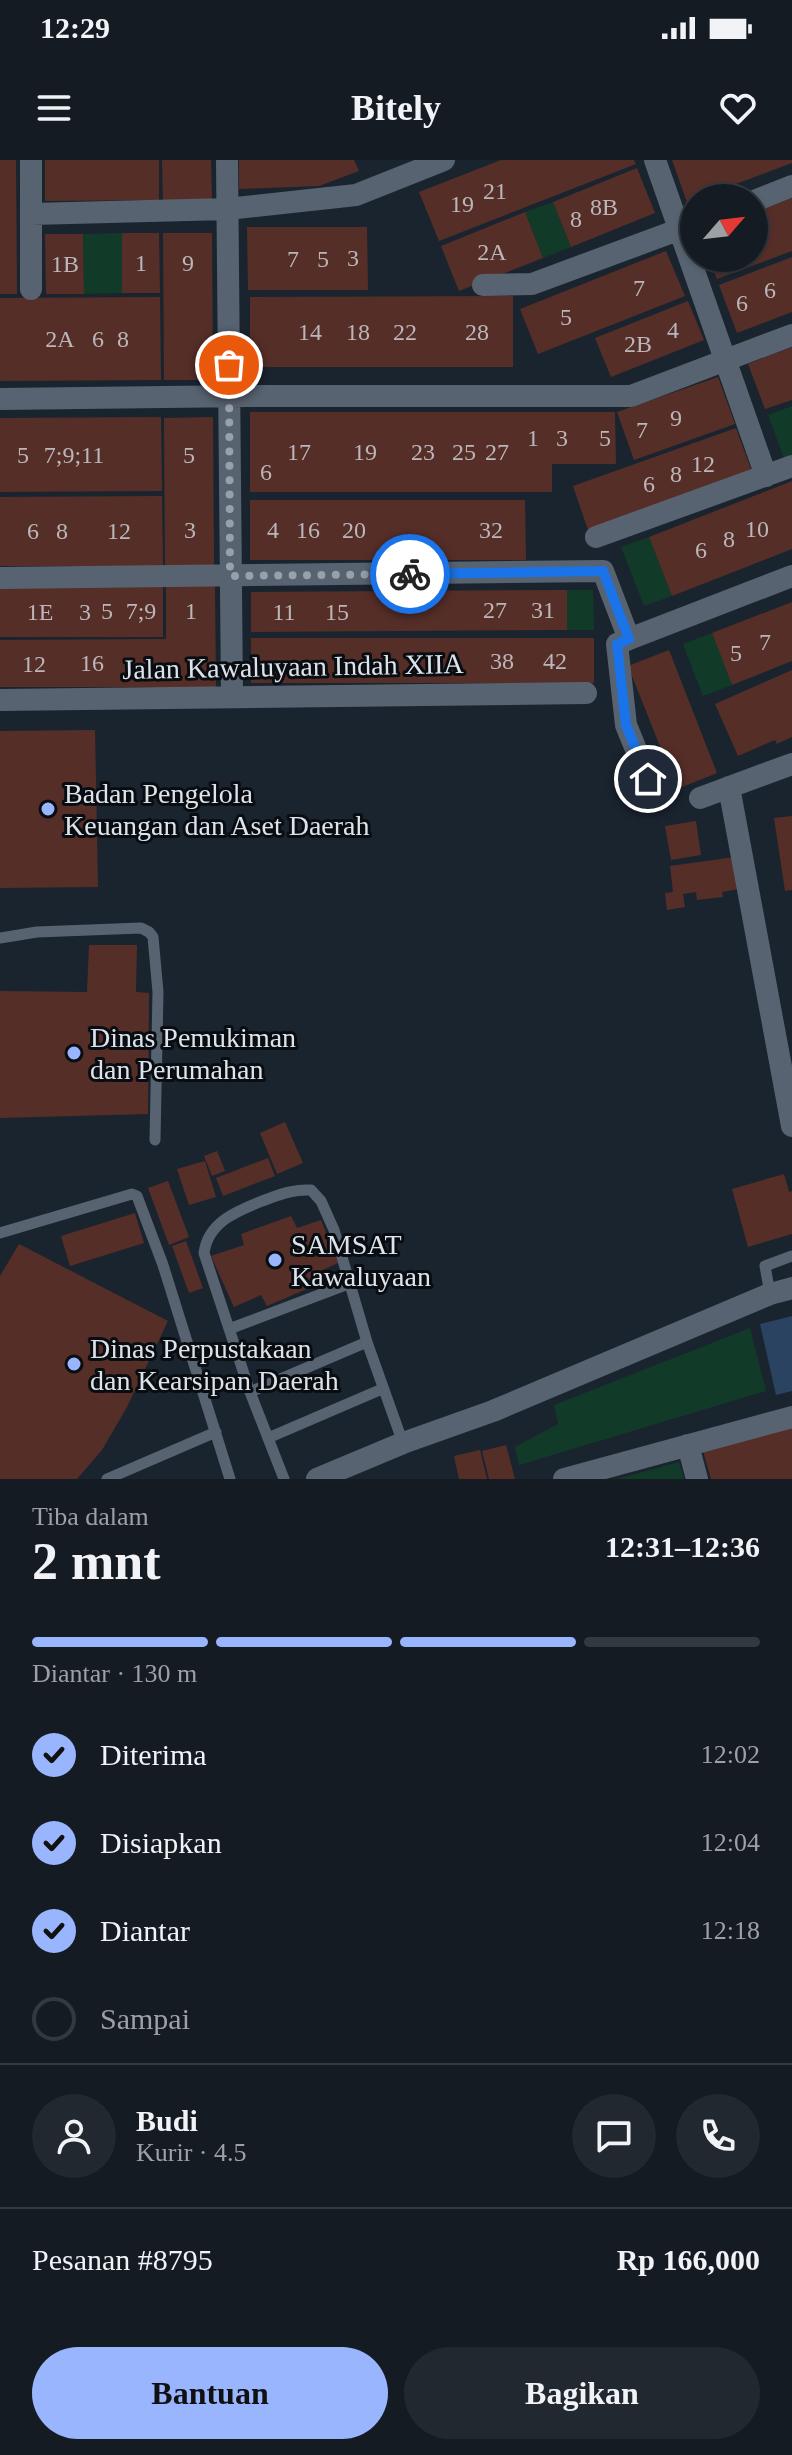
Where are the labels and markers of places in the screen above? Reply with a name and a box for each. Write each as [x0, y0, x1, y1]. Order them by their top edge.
pin [195, 331, 263, 399]
pin [614, 745, 682, 813]
place label: Badan Pengelola Keuangan dan Aset Daerah [64, 778, 370, 841]
marker: Badan Pengelola Keuangan dan Aset Daerah [39, 800, 57, 818]
place label: Dinas Pemukiman dan Perumahan [90, 1022, 296, 1085]
marker: Dinas Pemukiman dan Perumahan [65, 1044, 83, 1062]
place label: SAMSAT Kawaluyaan [291, 1229, 431, 1292]
marker: SAMSAT Kawaluyaan [266, 1251, 284, 1269]
place label: Dinas Perpustakaan dan Kearsipan Daerah [90, 1333, 339, 1396]
marker: Dinas Perpustakaan dan Kearsipan Daerah [65, 1355, 83, 1373]

